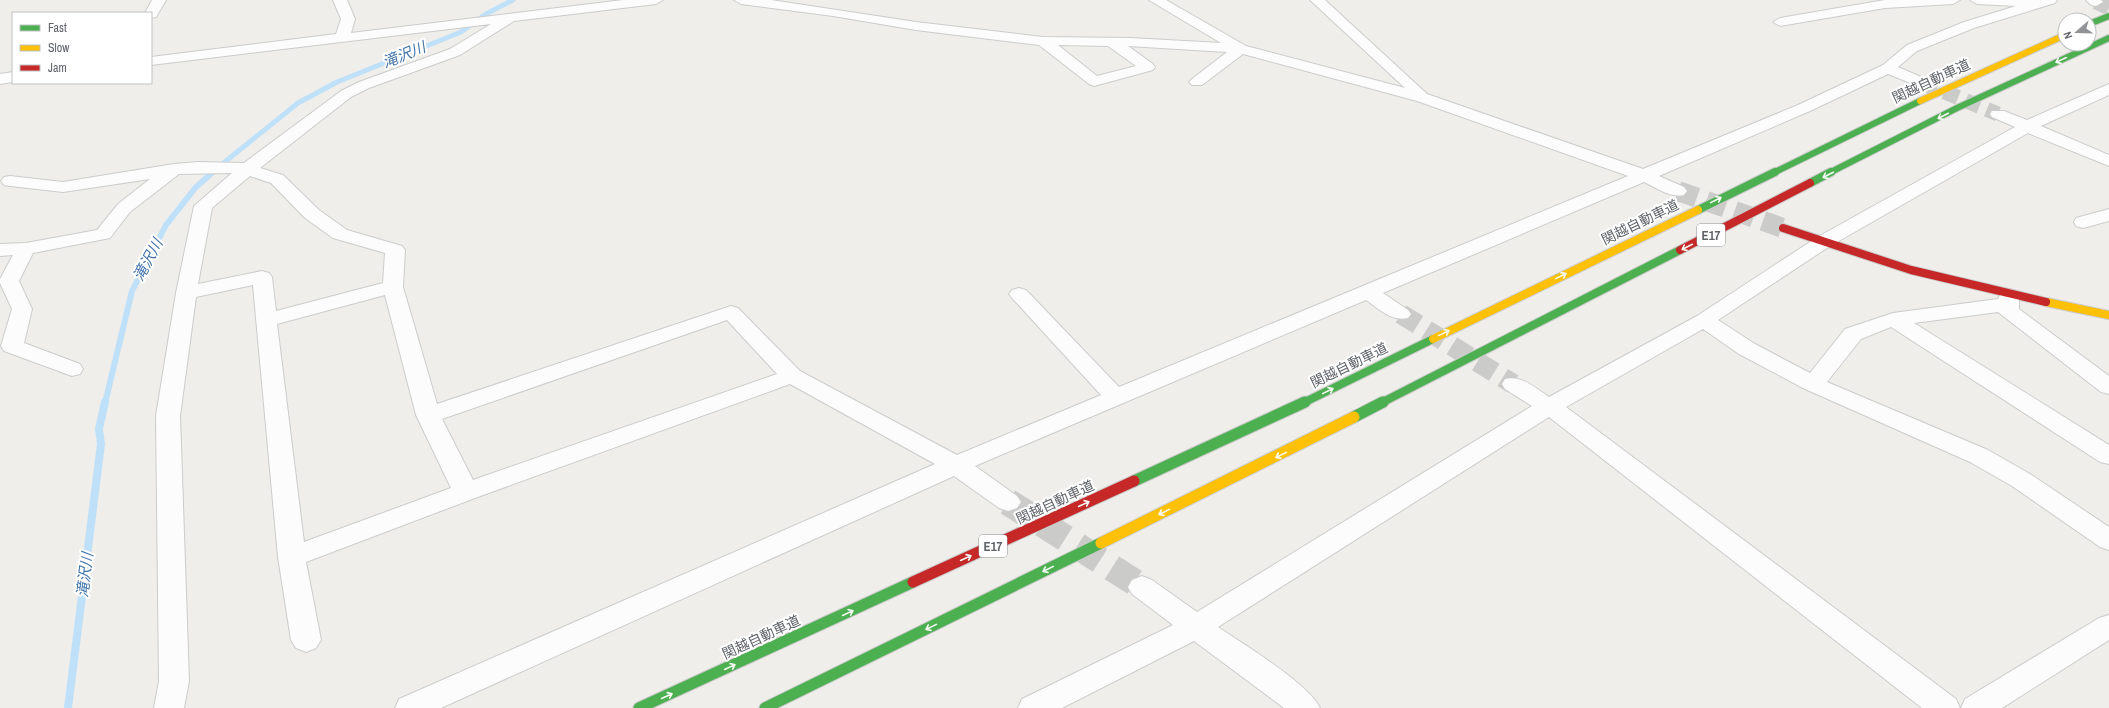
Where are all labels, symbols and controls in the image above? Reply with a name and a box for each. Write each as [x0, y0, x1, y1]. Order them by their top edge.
legend [12, 12, 152, 84]
north arrow [2057, 12, 2097, 52]
text: Fast [48, 20, 67, 36]
text: N [2060, 30, 2075, 41]
water label: 滝沢川 [379, 36, 430, 73]
text: Slow [48, 40, 70, 56]
street label: 関越自動車道 [1889, 55, 1973, 107]
one-way arrow [2055, 57, 2067, 64]
text: Jam [48, 60, 67, 76]
one-way arrow [1937, 112, 1949, 120]
one-way arrow [1822, 172, 1834, 179]
street label: 関越自動車道 [1598, 195, 1682, 249]
one-way arrow [1709, 196, 1721, 204]
road number: E17 [1697, 224, 1725, 246]
water label: 滝沢川 [128, 233, 168, 285]
one-way arrow [1681, 244, 1693, 252]
one-way arrow [1555, 272, 1567, 279]
one-way arrow [1438, 329, 1450, 336]
street label: 関越自動車道 [1307, 338, 1391, 392]
one-way arrow [1321, 387, 1333, 394]
one-way arrow [1275, 452, 1287, 459]
street label: 関越自動車道 [1013, 476, 1097, 528]
one-way arrow [1078, 500, 1090, 507]
one-way arrow [1159, 509, 1171, 516]
road number: E17 [979, 535, 1007, 557]
water label: 滝沢川 [71, 549, 98, 599]
one-way arrow [959, 554, 971, 561]
one-way arrow [1042, 566, 1054, 573]
one-way arrow [841, 608, 853, 616]
street label: 関越自動車道 [719, 611, 803, 663]
one-way arrow [925, 623, 937, 631]
one-way arrow [723, 663, 735, 670]
one-way arrow [660, 691, 672, 699]

